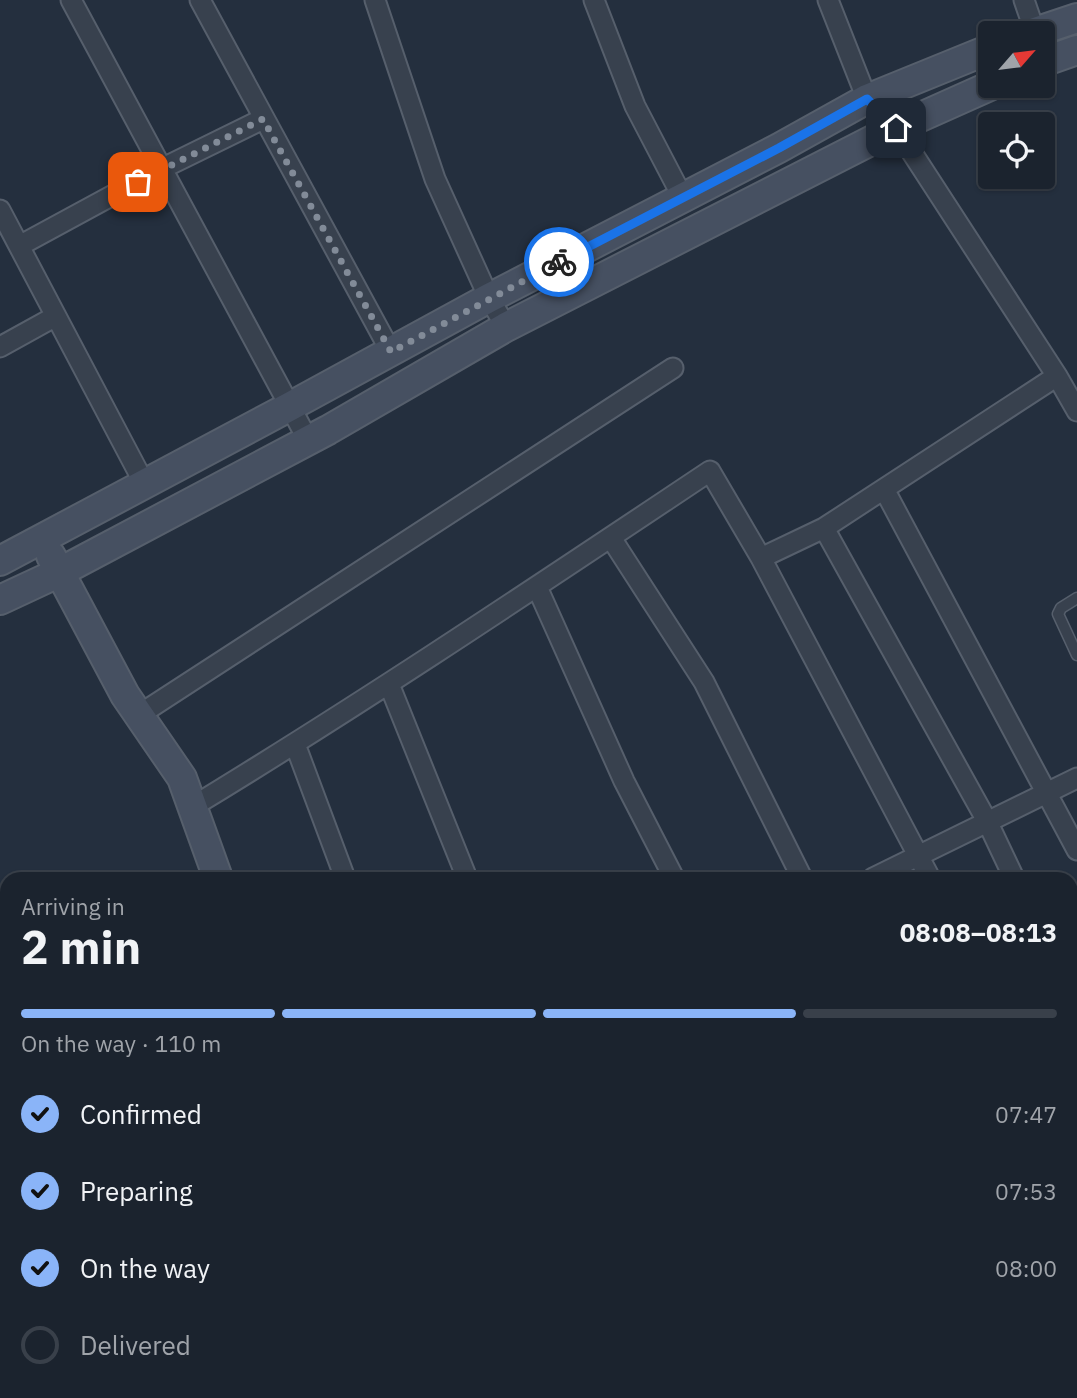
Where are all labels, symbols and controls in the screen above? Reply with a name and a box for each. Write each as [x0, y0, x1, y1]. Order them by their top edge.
north arrow [978, 21, 1055, 98]
map controls [978, 21, 1055, 189]
pin [866, 98, 926, 158]
icon: home [877, 109, 915, 147]
button: locate [978, 112, 1055, 189]
pin [108, 152, 168, 212]
icon: bag [119, 163, 157, 201]
courier [524, 227, 594, 297]
icon: bike [540, 243, 578, 281]
text: Arriving in [21, 891, 125, 921]
text: 08:08–08:13 [900, 915, 1057, 949]
text: 2 min [21, 917, 141, 977]
text: On the way · 110 m [21, 1028, 221, 1058]
icon: check [21, 1095, 59, 1133]
text: Confirmed [80, 1097, 202, 1131]
text: 07:47 [995, 1099, 1057, 1129]
icon: check [21, 1172, 59, 1210]
text: Preparing [80, 1174, 193, 1208]
text: 07:53 [995, 1176, 1057, 1206]
icon: check [21, 1249, 59, 1287]
text: On the way [80, 1251, 210, 1285]
text: 08:00 [995, 1253, 1057, 1283]
text: Delivered [80, 1328, 191, 1362]

